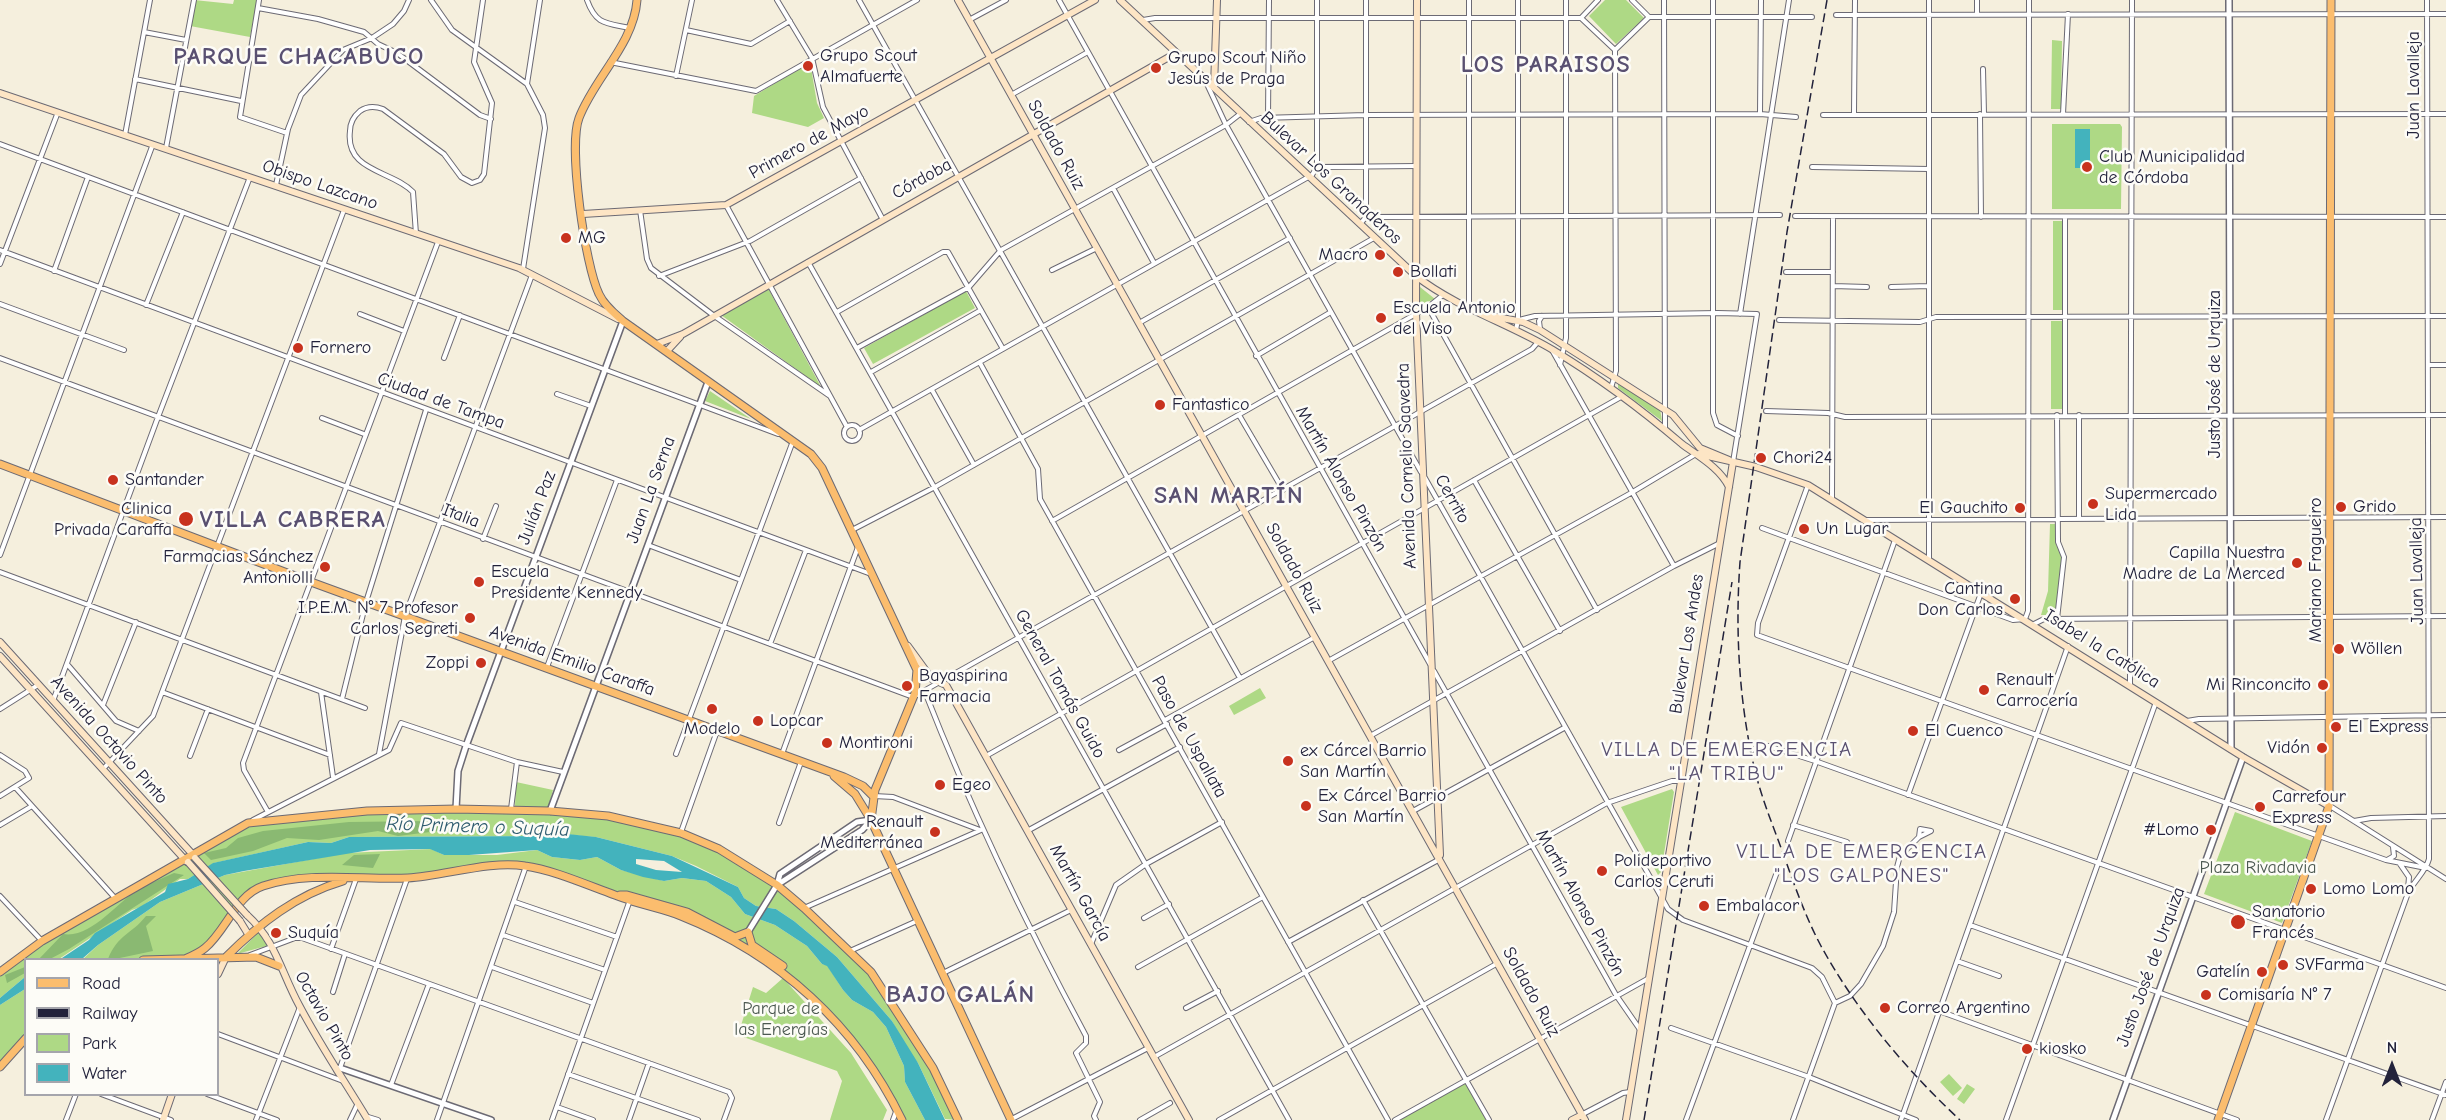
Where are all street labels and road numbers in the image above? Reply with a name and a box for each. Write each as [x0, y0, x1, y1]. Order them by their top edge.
street label: Juan Lavalleja [2403, 31, 2425, 139]
street label: Soldado Ruiz [1023, 96, 1089, 194]
street label: Primero de Mayo [745, 100, 873, 184]
street label: Bulevar Los Granaderos [1256, 107, 1406, 249]
street label: Córdoba [888, 154, 956, 204]
street label: Obispo Lazcano [259, 155, 381, 215]
street label: Justo José de Urquiza [2204, 290, 2226, 458]
street label: Avenida Cornelio Saavedra [1393, 363, 1421, 569]
street label: Ciudad de Tampa [374, 368, 508, 434]
street label: Martín Alonso Pinzón [1291, 402, 1391, 556]
street label: Juan La Serna [622, 434, 680, 546]
street label: Julián Paz [513, 468, 561, 548]
street label: Cerrito [1430, 471, 1474, 527]
street label: Mariano Fragueiro [2305, 497, 2327, 643]
street label: Italia [439, 499, 483, 533]
street label: Juan Lavalleja [2405, 517, 2429, 625]
street label: Soldado Ruiz [1261, 519, 1327, 617]
street label: Bulevar Los Andes [1665, 573, 1709, 715]
street label: Isabel la Católica [2040, 605, 2164, 693]
street label: General Tomás Guido [1010, 606, 1110, 762]
street label: Avenida Emilio Caraffa [486, 621, 658, 701]
street label: Avenida Octavio Pinto [46, 671, 172, 809]
street label: Paso de Uspallata [1147, 672, 1231, 802]
street label: Martín Alonso Pinzón [1531, 826, 1629, 980]
street label: Martín García [1044, 841, 1116, 945]
street label: Justo José de Urquiza [2112, 884, 2190, 1050]
street label: Soldado Ruiz [1498, 943, 1564, 1041]
street label: Octavio Pinto [290, 967, 358, 1065]

